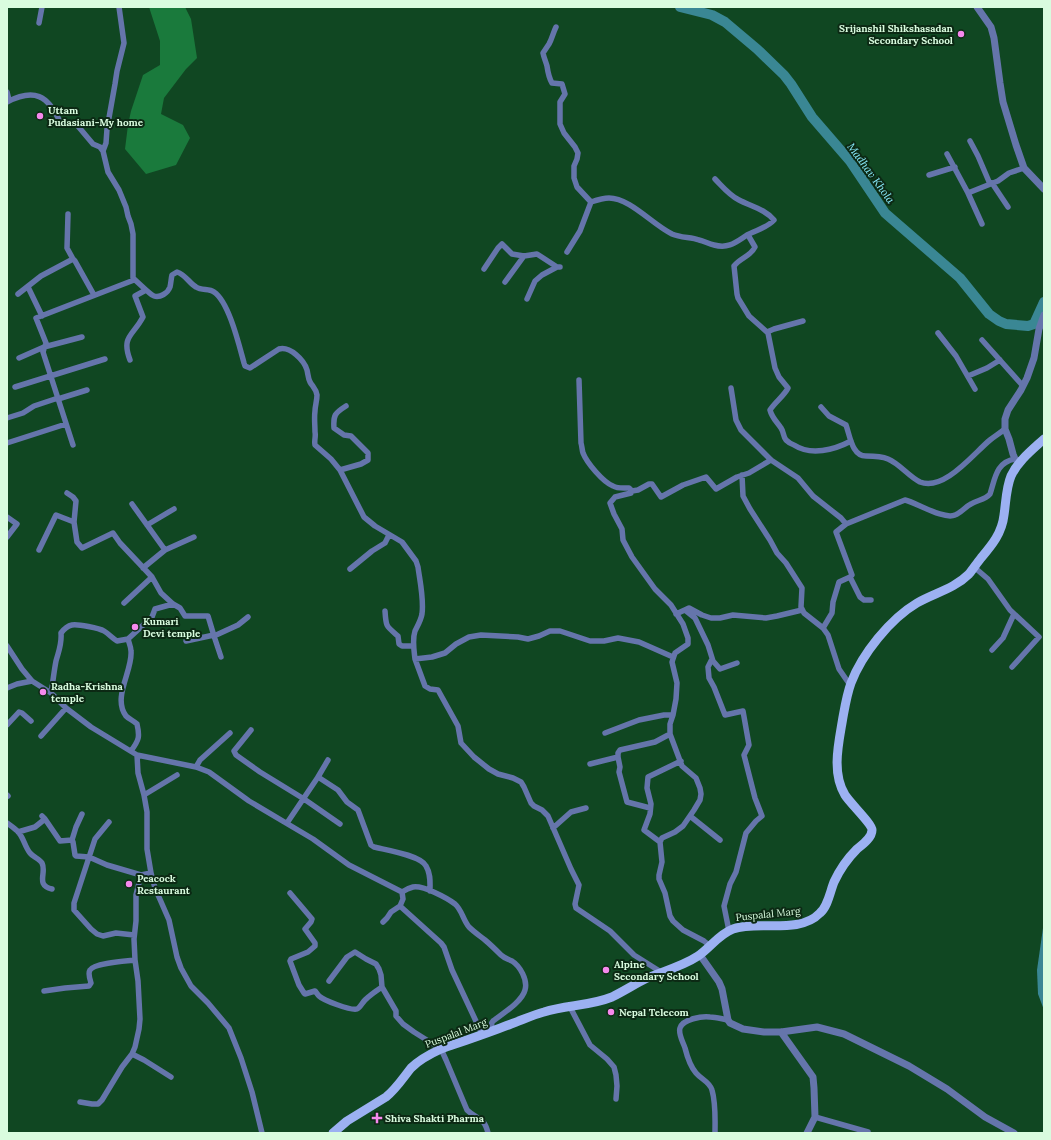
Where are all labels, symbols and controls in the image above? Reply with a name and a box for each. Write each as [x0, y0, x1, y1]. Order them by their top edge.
place label: Srijanshil Shikshasadan Secondary School [839, 22, 954, 47]
marker: Srijanshil Shikshasadan Secondary School [956, 29, 966, 39]
place label: Uttam Pudasiani-My home [48, 104, 144, 129]
marker: Uttam Pudasiani-My home [35, 111, 45, 121]
water label: Madhav Khola [844, 140, 898, 207]
place label: Kumari Devi temple [143, 615, 201, 640]
marker: Kumari Devi temple [130, 622, 140, 632]
place label: Radha-Krishna temple [51, 680, 124, 705]
marker: Radha-Krishna temple [38, 687, 48, 697]
place label: Peacock Restaurant [137, 872, 191, 897]
marker: Peacock Restaurant [124, 879, 134, 889]
street label: Puspalal Marg [735, 904, 802, 924]
place label: Alpine Secondary School [614, 958, 699, 983]
marker: Alpine Secondary School [601, 965, 611, 975]
place label: Nepal Telecom [619, 1006, 690, 1019]
marker: Nepal Telecom [606, 1007, 616, 1017]
street label: Puspalal Marg [423, 1015, 489, 1051]
place label: Shiva Shakti Pharma [385, 1112, 485, 1125]
marker: Shiva Shakti Pharma [372, 1113, 382, 1123]

